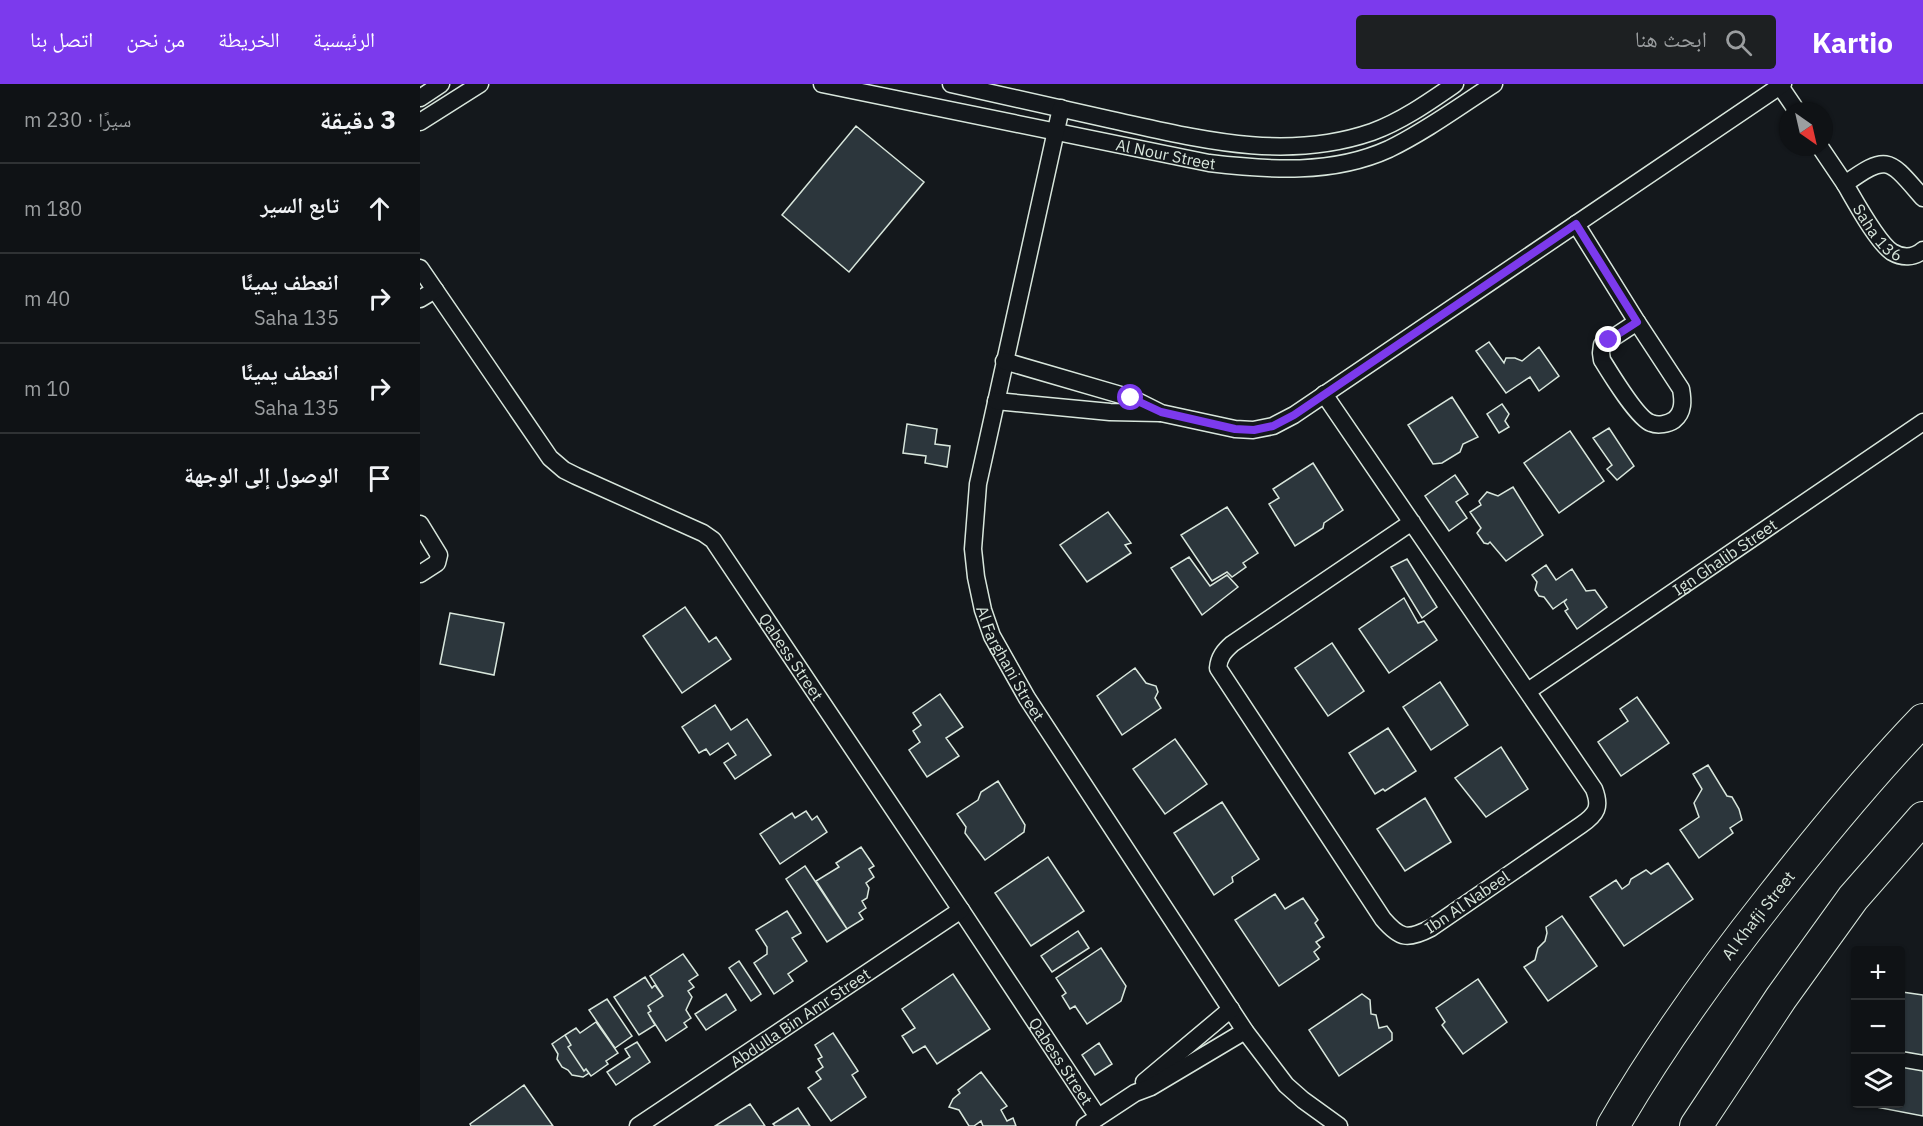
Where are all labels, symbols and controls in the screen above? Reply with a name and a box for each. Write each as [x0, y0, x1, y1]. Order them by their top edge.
search box [1356, 15, 1776, 69]
text: ابحث هنا [1635, 24, 1707, 53]
text: Kartio [1812, 24, 1893, 61]
text: اتصل بنا [30, 25, 93, 53]
text: من نحن [126, 25, 185, 53]
text: الخريطة [218, 25, 280, 53]
text: الرئيسية [313, 25, 375, 53]
icon: search [1722, 26, 1755, 59]
text: 3 دقيقة [320, 102, 396, 136]
north arrow [1779, 102, 1833, 156]
text: سيرًا · 230 m [24, 106, 131, 133]
street label: Al Nour Street [1114, 134, 1217, 174]
text: تابع السير [260, 190, 339, 219]
icon: ahead [363, 192, 396, 225]
text: 180 m [24, 195, 82, 222]
street label: Saha 136 [1849, 200, 1905, 265]
text: انعطف يمينًا [241, 267, 339, 296]
icon: right [363, 282, 396, 315]
text: 40 m [24, 285, 70, 312]
text: Saha 135 [254, 304, 339, 331]
route end [1595, 326, 1621, 352]
text: انعطف يمينًا [241, 357, 339, 386]
icon: right [363, 372, 396, 405]
text: 10 m [24, 375, 70, 402]
route start [1117, 384, 1143, 410]
text: Saha 135 [254, 394, 339, 421]
text: الوصول إلى الوجهة [184, 460, 339, 489]
icon: arrive [363, 462, 396, 495]
street label: Ign Ghalib Street [1669, 514, 1781, 600]
street label: Al Farghani Street [972, 603, 1049, 724]
street label: Qabess Street [755, 609, 828, 704]
street label: Ibn Al Nabeel [1421, 866, 1513, 938]
street label: Al Khafji Street [1717, 867, 1799, 964]
map controls [1851, 946, 1905, 1108]
button: + [1851, 946, 1905, 1000]
street label: Abdulla Bin Amr Street [726, 964, 874, 1072]
button: − [1851, 1000, 1905, 1054]
street label: Qabess Street [1025, 1013, 1097, 1109]
button: layers [1851, 1054, 1905, 1108]

